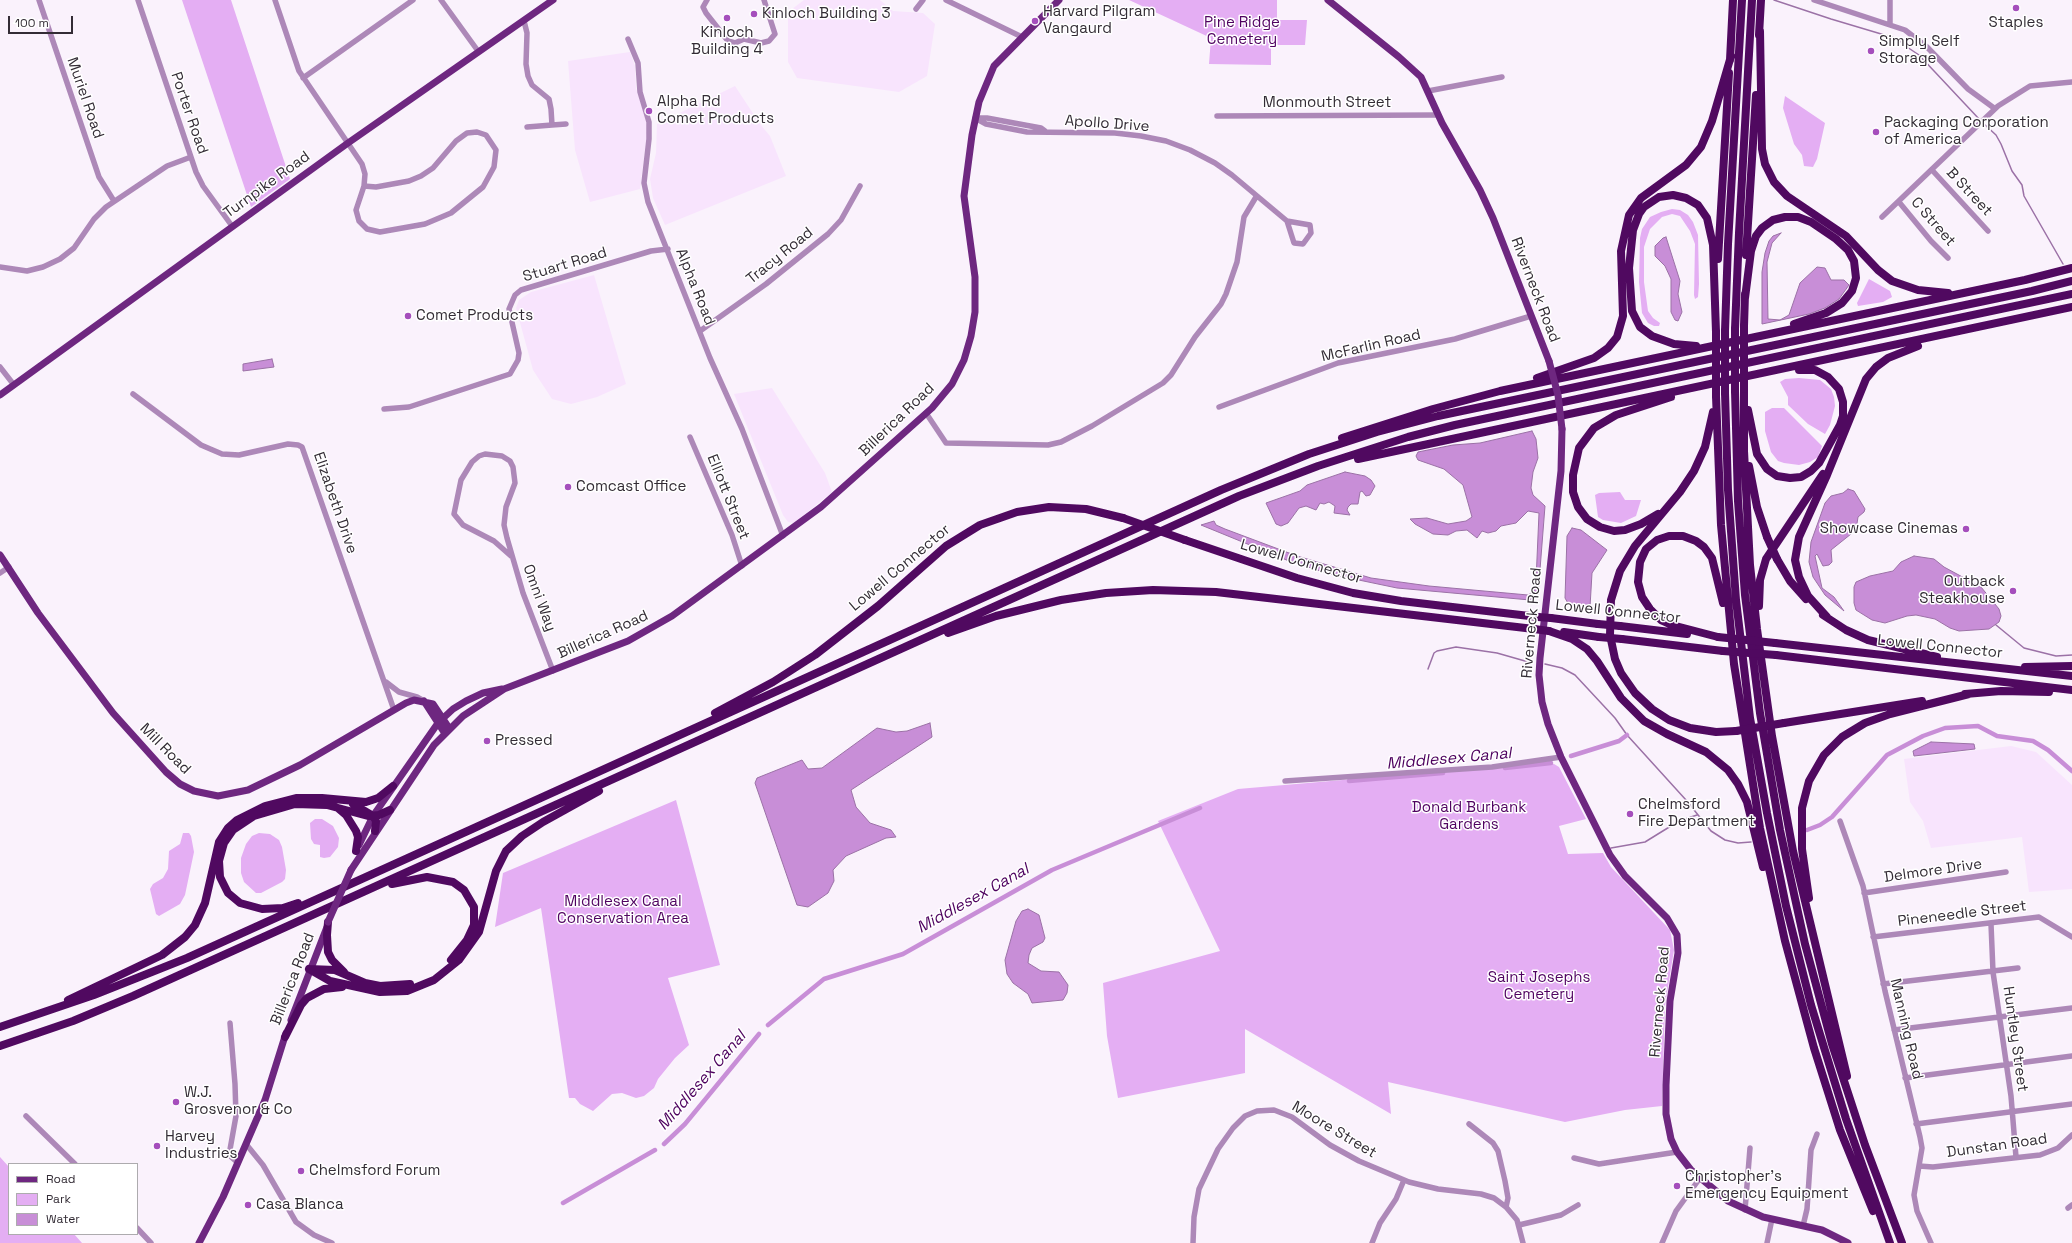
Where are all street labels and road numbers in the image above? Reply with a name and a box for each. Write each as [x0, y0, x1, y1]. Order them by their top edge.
street label: Muriel Road [63, 55, 107, 141]
street label: Porter Road [167, 70, 211, 156]
street label: Monmouth Street [1263, 94, 1391, 112]
street label: Apollo Drive [1064, 112, 1150, 136]
street label: Turnpike Road [220, 148, 314, 222]
street label: B Street [1942, 164, 1996, 220]
street label: C Street [1907, 194, 1959, 250]
street label: Tracy Road [743, 224, 817, 288]
street label: Riverneck Road [1507, 235, 1563, 345]
street label: Stuart Road [521, 244, 609, 286]
street label: Alpha Road [671, 246, 719, 328]
street label: McFarlin Road [1320, 326, 1422, 366]
street label: Billerica Road [856, 380, 938, 460]
street label: Elizabeth Drive [309, 450, 361, 556]
street label: Elliott Street [703, 452, 753, 542]
street label: Lowell Connector [846, 521, 954, 615]
street label: Lowell Connector [1238, 536, 1364, 588]
street label: Omni Way [519, 562, 559, 634]
street label: Riverneck Road [1518, 567, 1546, 679]
street label: Lowell Connector [1555, 596, 1681, 628]
street label: Billerica Road [555, 607, 651, 663]
street label: Lowell Connector [1877, 631, 2003, 663]
street label: Mill Road [136, 720, 194, 778]
street label: Delmore Drive [1883, 855, 1983, 887]
street label: Pineneedle Street [1897, 897, 2027, 931]
street label: Billerica Road [267, 930, 319, 1028]
street label: Riverneck Road [1646, 946, 1674, 1058]
street label: Manning Road [1886, 977, 1926, 1081]
street label: Huntley Street [1999, 985, 2031, 1093]
street label: Moore Street [1288, 1098, 1380, 1162]
street label: Dunstan Road [1946, 1130, 2048, 1162]

